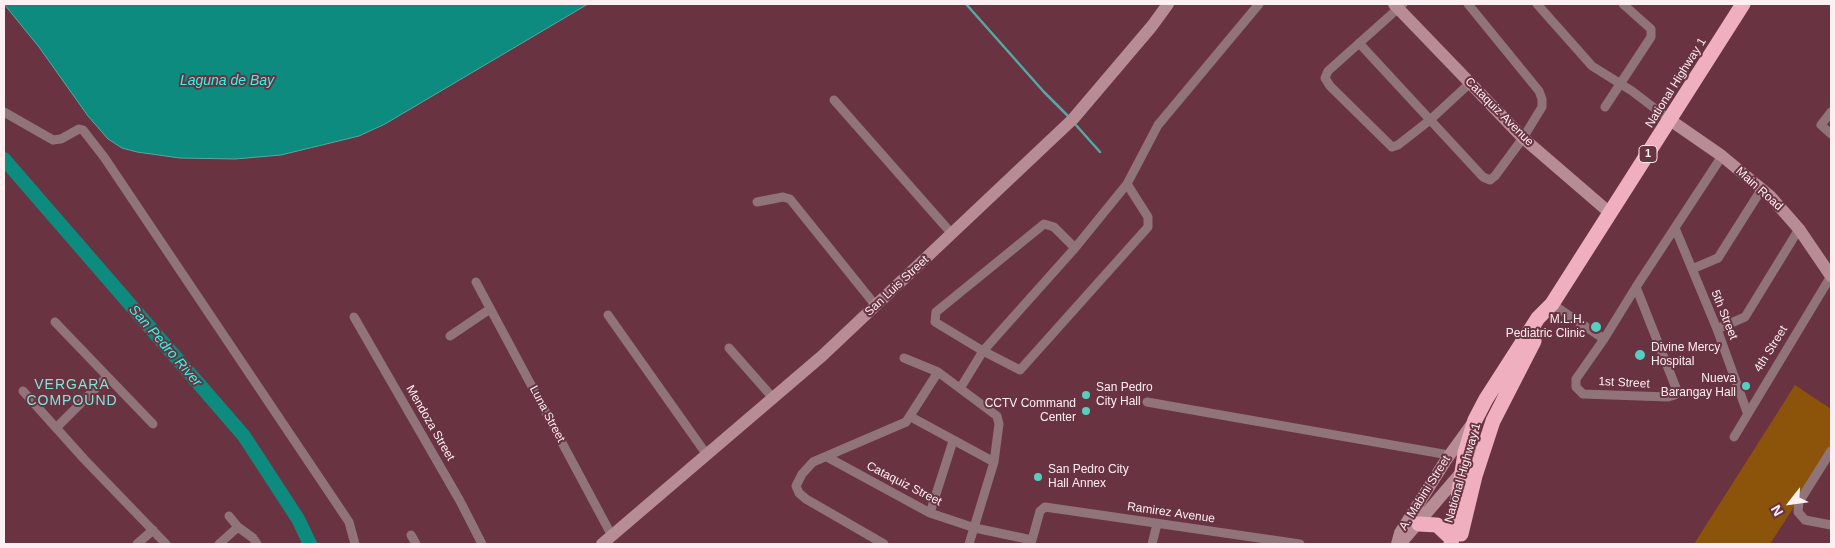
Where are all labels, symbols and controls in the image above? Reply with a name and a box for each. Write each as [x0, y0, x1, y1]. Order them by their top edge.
street label: National Highway 1 [1643, 35, 1709, 131]
water label: Laguna de Bay [180, 73, 274, 89]
street label: Cataquiz Avenue [1462, 75, 1536, 149]
road number: 1 [1639, 146, 1657, 162]
street label: Main Road [1733, 164, 1785, 214]
street label: San Luis Street [862, 253, 932, 319]
street label: 5th Street [1708, 288, 1740, 342]
water label: San Pedro River [125, 302, 205, 390]
place label: M.L.H. Pediatric Clinic [1506, 313, 1585, 341]
marker: M.L.H. Pediatric Clinic [1589, 320, 1603, 334]
street label: 4th Street [1751, 323, 1791, 375]
place label: Divine Mercy Hospital [1651, 341, 1720, 369]
marker: Divine Mercy Hospital [1633, 348, 1647, 362]
place label: Nueva Barangay Hall [1661, 372, 1736, 400]
street label: 1st Street [1598, 374, 1650, 392]
district label: VERGARA COMPOUND [25, 377, 119, 410]
marker: Nueva Barangay Hall [1740, 380, 1752, 392]
place label: San Pedro City Hall [1096, 381, 1153, 409]
street label: Mendoza Street [403, 383, 457, 463]
street label: Luna Street [526, 383, 568, 445]
marker: San Pedro City Hall [1080, 389, 1092, 401]
place label: CCTV Command Center [985, 397, 1076, 425]
marker: CCTV Command Center [1080, 405, 1092, 417]
street label: National Highway 1 [1442, 421, 1484, 525]
street label: A. Mabini Street [1396, 453, 1454, 533]
street label: Cataquiz Street [864, 459, 944, 509]
place label: San Pedro City Hall Annex [1048, 463, 1129, 491]
marker: San Pedro City Hall Annex [1032, 471, 1044, 483]
north arrow [1765, 478, 1815, 528]
street label: Ramirez Avenue [1126, 500, 1216, 526]
text: N [1768, 502, 1786, 519]

